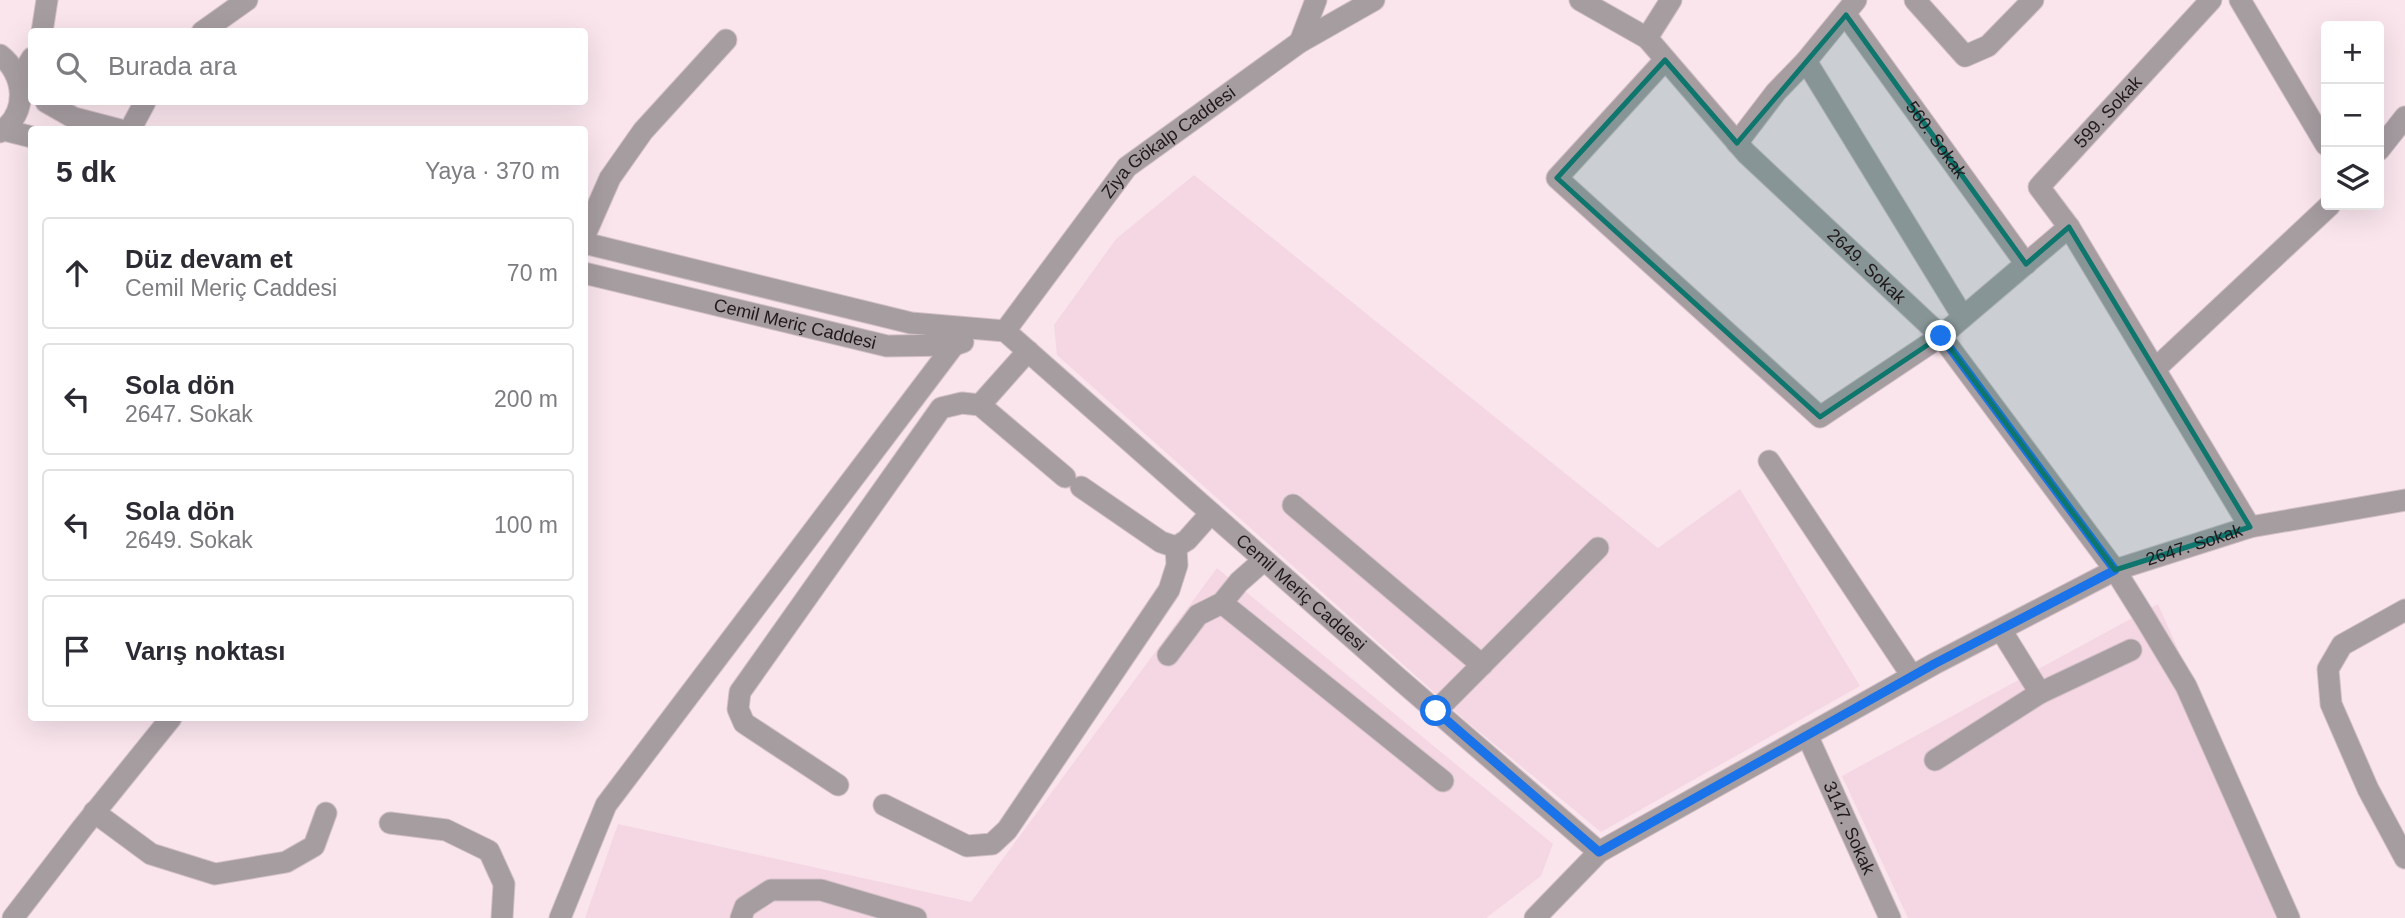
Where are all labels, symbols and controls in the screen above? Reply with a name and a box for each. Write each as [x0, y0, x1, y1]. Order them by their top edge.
map controls [2321, 21, 2384, 210]
button: + [2321, 21, 2384, 84]
search box [28, 28, 588, 105]
icon: search [52, 48, 90, 86]
text: Burada ara [108, 51, 237, 81]
street label: 599. Sokak [2070, 71, 2147, 152]
street label: Ziya Gökalp Caddesi [1097, 82, 1239, 202]
button: − [2321, 84, 2384, 147]
street label: 560. Sokak [1902, 97, 1971, 183]
button: layers [2321, 147, 2384, 210]
text: 5 dk [56, 155, 116, 188]
text: Yaya · 370 m [425, 158, 560, 184]
street label: 2649. Sokak [1823, 225, 1911, 308]
text: Düz devam et [125, 244, 293, 274]
icon: ahead [58, 254, 96, 292]
text: 70 m [507, 260, 558, 286]
text: Cemil Meriç Caddesi [125, 275, 337, 301]
street label: Cemil Meriç Caddesi [712, 295, 878, 353]
route end [1925, 320, 1956, 351]
text: Sola dön [125, 370, 235, 400]
icon: left [58, 380, 96, 418]
text: 200 m [494, 386, 558, 412]
text: 2647. Sokak [125, 401, 253, 427]
text: Sola dön [125, 496, 235, 526]
icon: left [58, 506, 96, 544]
text: 100 m [494, 512, 558, 538]
street label: 2647. Sokak [2143, 520, 2246, 570]
text: 2649. Sokak [125, 527, 253, 553]
street label: Cemil Meriç Caddesi [1232, 530, 1370, 655]
icon: arrive [58, 632, 96, 670]
text: Varış noktası [125, 636, 285, 666]
route start [1420, 695, 1451, 726]
street label: 3147. Sokak [1819, 778, 1879, 879]

